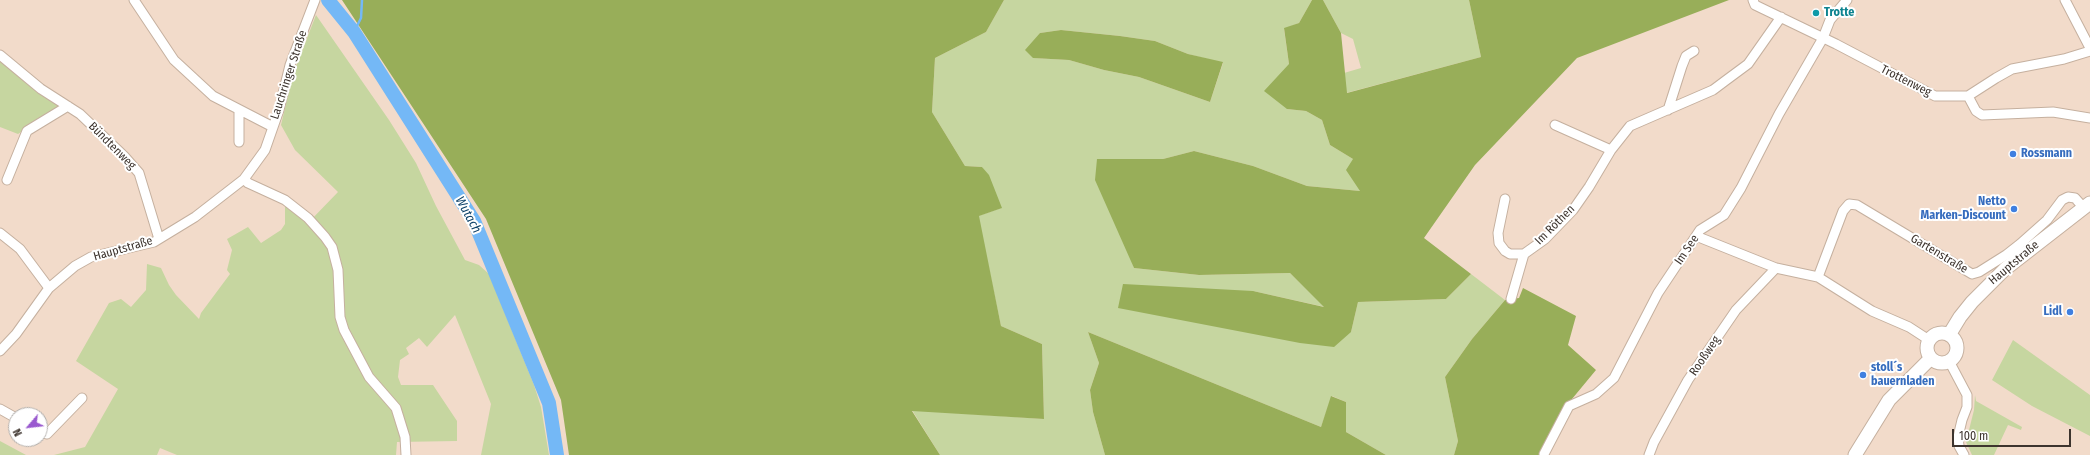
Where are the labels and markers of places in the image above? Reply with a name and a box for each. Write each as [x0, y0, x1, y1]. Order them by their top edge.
place label: Trotte [1824, 6, 1854, 20]
marker: Trotte [1811, 8, 1821, 18]
place label: Rossmann [2021, 147, 2072, 161]
marker: Rossmann [2008, 149, 2018, 159]
place label: Netto Marken-Discount [1921, 195, 2006, 223]
marker: Netto Marken-Discount [2009, 204, 2019, 214]
place label: Lidl [2043, 305, 2062, 319]
marker: Lidl [2065, 307, 2075, 317]
place label: stoll´s bauernladen [1871, 361, 1934, 389]
marker: stoll´s bauernladen [1858, 370, 1868, 380]

